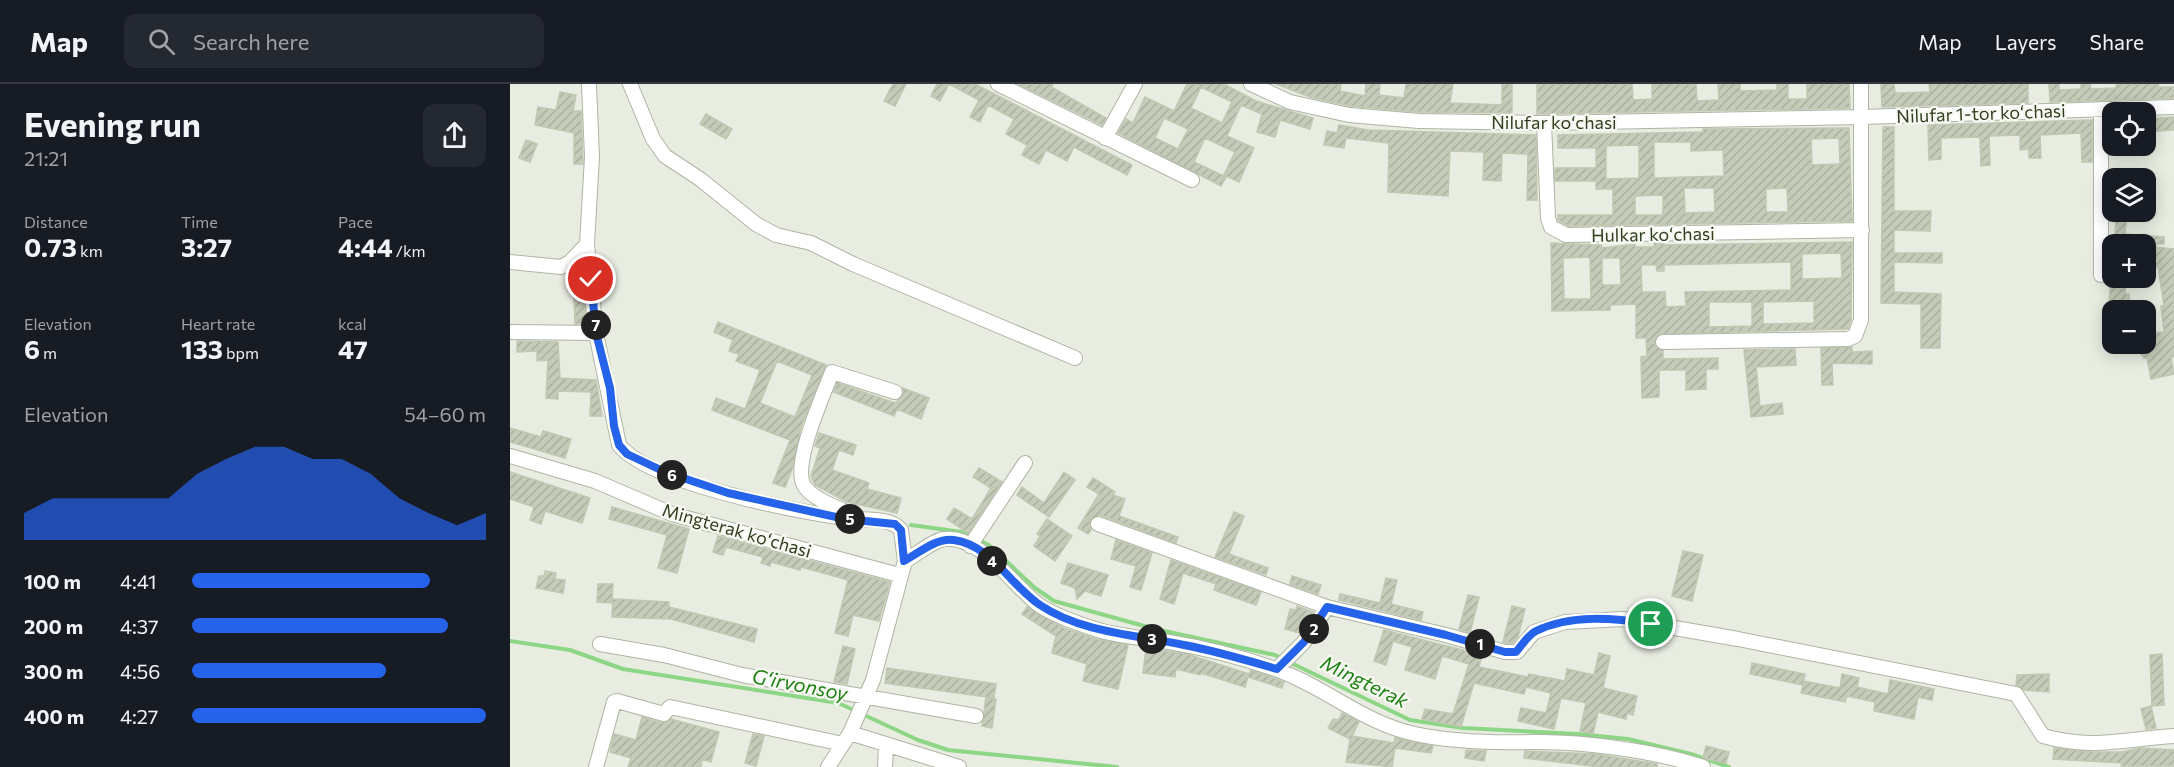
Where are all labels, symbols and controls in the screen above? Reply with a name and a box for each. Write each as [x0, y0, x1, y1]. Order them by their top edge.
search box [124, 14, 544, 68]
text: Map [30, 24, 88, 58]
icon: search [145, 25, 178, 58]
text: Search here [193, 28, 309, 55]
text: Map [1918, 29, 1962, 54]
text: Layers [1995, 29, 2057, 54]
text: Share [2090, 29, 2144, 54]
street label: Nilufar 1-tor koʻchasi [1896, 99, 2066, 127]
map controls [2102, 102, 2156, 354]
button: locate [2102, 102, 2156, 156]
text: Evening run [24, 103, 201, 144]
button: share [423, 104, 486, 167]
street label: Nilufar koʻchasi [1491, 111, 1617, 133]
text: 21:21 [24, 146, 68, 170]
button: layers [2102, 168, 2156, 222]
text: Distance [24, 212, 88, 231]
text: Time [181, 212, 218, 231]
text: Pace [338, 212, 373, 231]
street label: Hulkar koʻchasi [1591, 222, 1715, 246]
text: 0.73 [24, 231, 77, 262]
text: 3:27 [181, 231, 232, 262]
text: 4:44 [338, 231, 393, 262]
button: + [2102, 234, 2156, 288]
text: km [77, 241, 103, 260]
text: /km [393, 241, 426, 260]
pin [565, 253, 616, 304]
icon: check [574, 262, 607, 295]
button: − [2102, 300, 2156, 354]
pin: 7 [581, 310, 611, 340]
text: Elevation [24, 314, 92, 333]
text: Heart rate [181, 314, 255, 333]
text: kcal [338, 314, 367, 333]
text: 7 [592, 315, 600, 334]
text: 6 [24, 333, 40, 364]
text: 133 [181, 333, 223, 364]
text: 47 [338, 333, 368, 364]
text: m [40, 343, 57, 362]
text: bpm [223, 343, 259, 362]
text: Elevation [24, 402, 109, 426]
text: 54–60 m [404, 402, 486, 426]
pin: 6 [657, 460, 687, 490]
text: 6 [667, 465, 677, 484]
street label: Mingterak koʻchasi [660, 498, 814, 562]
pin: 5 [835, 504, 865, 534]
text: 5 [845, 509, 855, 528]
pin: 4 [977, 546, 1007, 576]
text: 4 [987, 551, 997, 570]
text: 100 m [24, 569, 81, 593]
text: 4:41 [120, 569, 157, 593]
pin [1625, 598, 1676, 649]
icon: arrive [1634, 607, 1667, 640]
text: 200 m [24, 614, 83, 638]
text: 4:37 [120, 614, 159, 638]
pin: 2 [1299, 614, 1329, 644]
text: 2 [1309, 619, 1319, 638]
pin: 3 [1137, 624, 1167, 654]
text: 3 [1147, 629, 1157, 648]
pin: 1 [1465, 629, 1495, 659]
text: 1 [1476, 634, 1484, 653]
water label: Mingterak [1317, 650, 1414, 713]
text: 300 m [24, 659, 84, 683]
text: 4:56 [120, 659, 160, 683]
water label: G‘irvonsoy [750, 663, 850, 705]
text: 400 m [24, 704, 84, 728]
text: 4:27 [120, 704, 158, 728]

